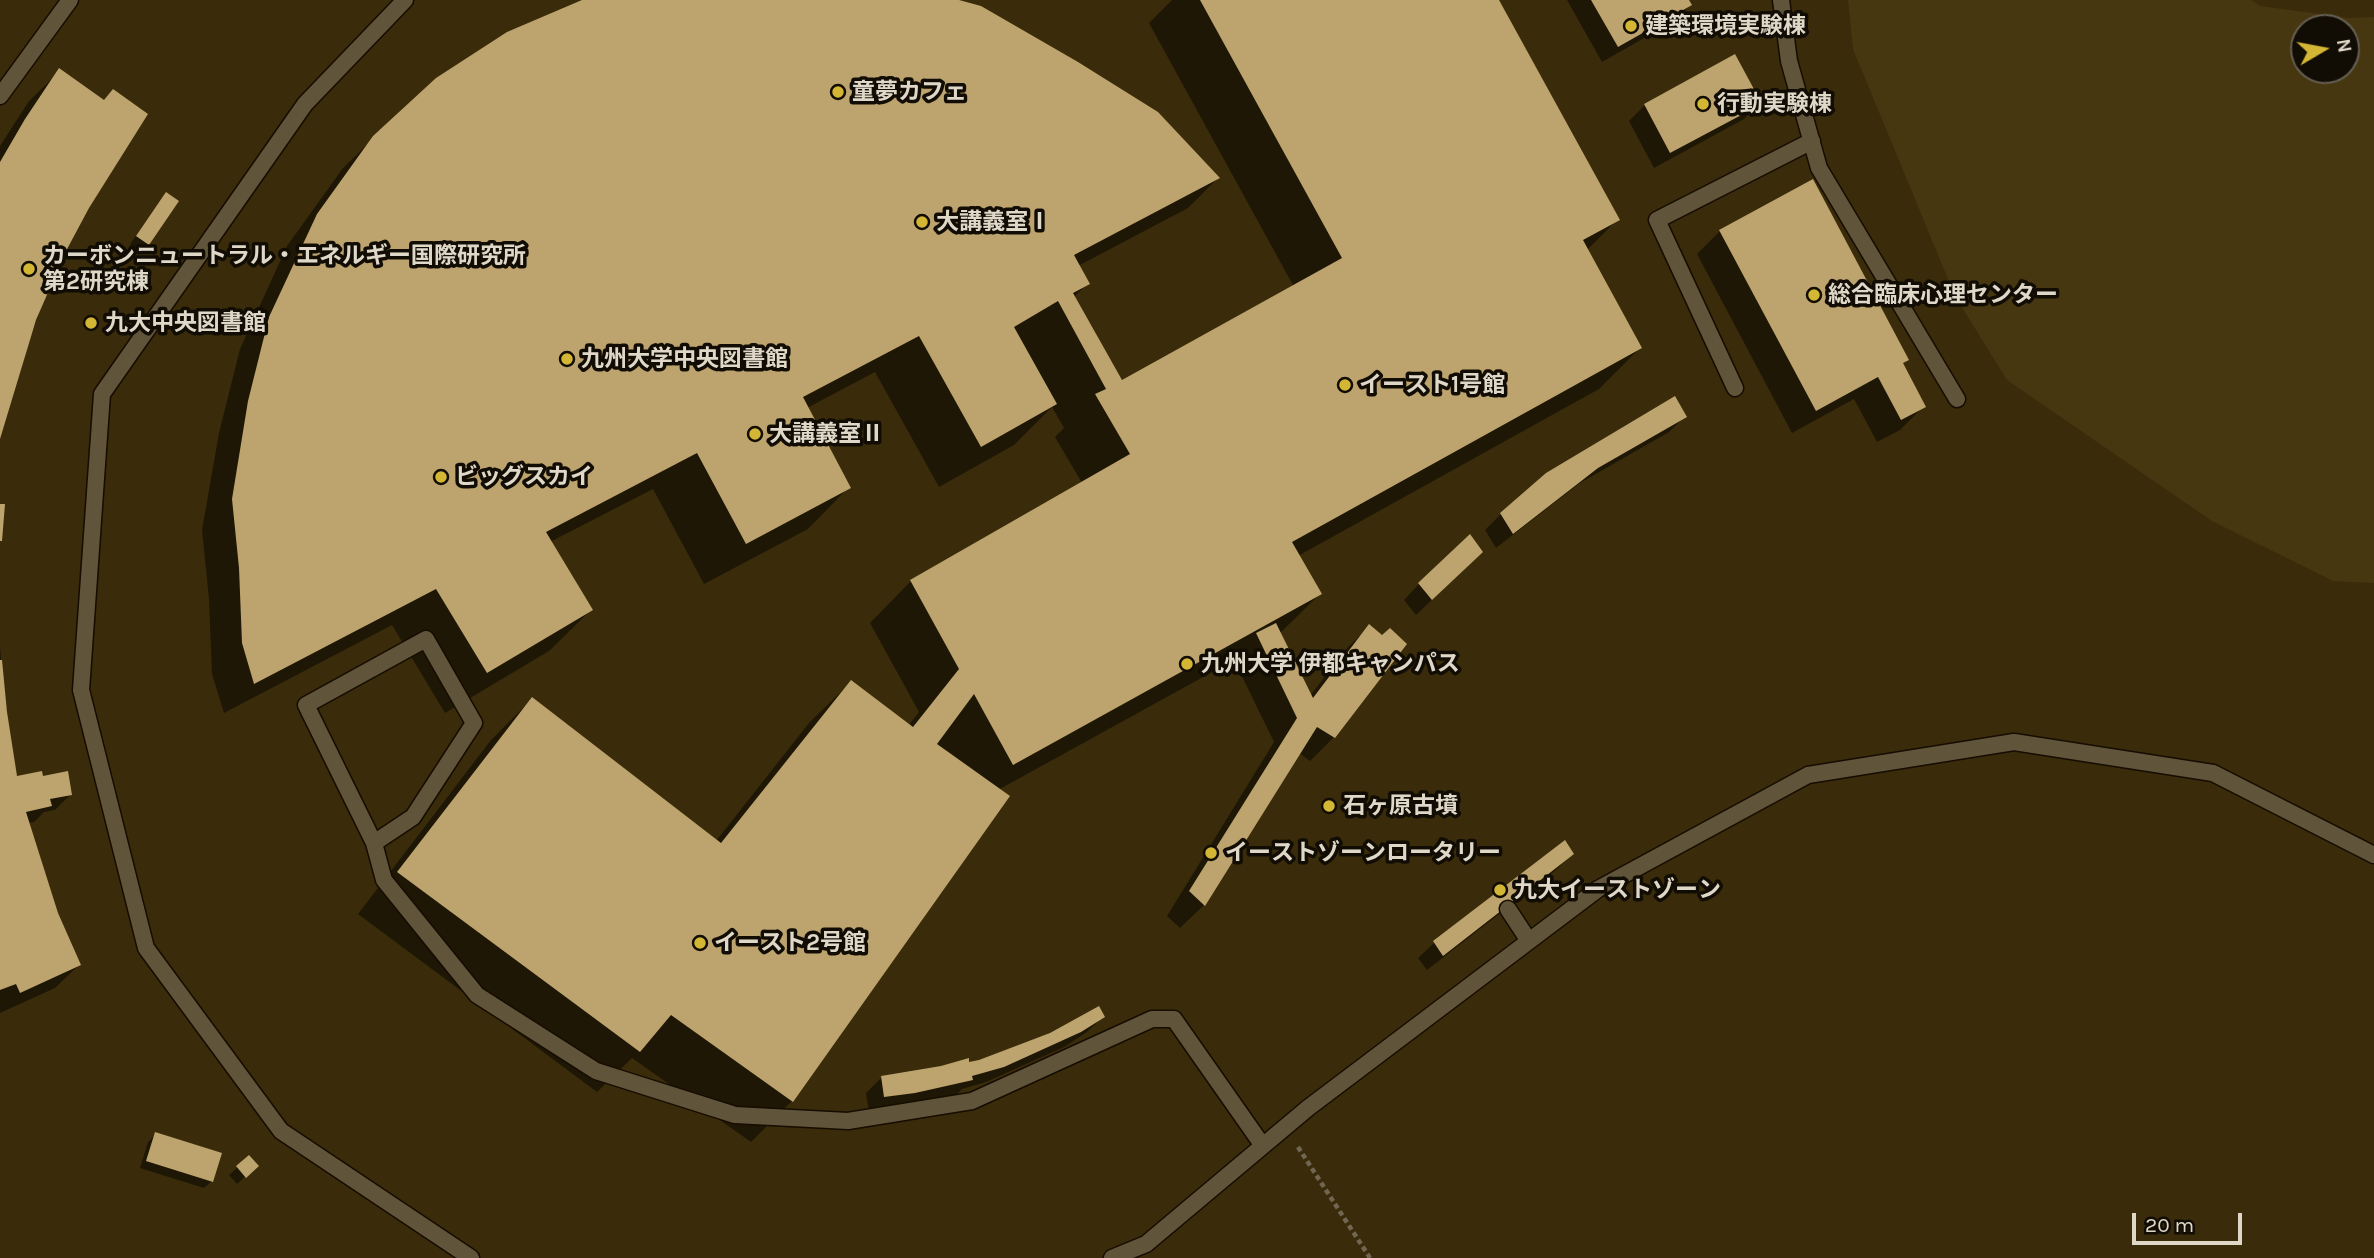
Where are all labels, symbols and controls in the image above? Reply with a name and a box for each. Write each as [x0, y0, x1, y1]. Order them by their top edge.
place label: 建築環境実験棟 [1645, 12, 1806, 40]
north arrow [2290, 14, 2360, 84]
marker: 建築環境実験棟 [1623, 18, 1639, 34]
text: N [2332, 37, 2356, 54]
place label: 童夢カフェ [852, 78, 967, 106]
marker: 童夢カフェ [830, 84, 846, 100]
place label: 行動実験棟 [1717, 90, 1832, 118]
marker: 行動実験棟 [1695, 96, 1711, 112]
place label: 大講義室Ⅰ [936, 208, 1051, 236]
marker: 大講義室Ⅰ [914, 214, 930, 230]
place label: カーボンニュートラル・エネルギー国際研究所 第2研究棟 [43, 242, 526, 296]
marker: カーボンニュートラル・エネルギー国際研究所 第2研究棟 [21, 261, 37, 277]
place label: 総合臨床心理センター [1828, 281, 2058, 309]
marker: 総合臨床心理センター [1806, 287, 1822, 303]
place label: 九大中央図書館 [105, 309, 266, 337]
marker: 九大中央図書館 [83, 315, 99, 331]
place label: 九州大学中央図書館 [581, 345, 788, 373]
marker: 九州大学中央図書館 [559, 351, 575, 367]
place label: イースト1号館 [1359, 371, 1505, 399]
marker: イースト1号館 [1337, 377, 1353, 393]
place label: 大講義室Ⅱ [769, 420, 884, 448]
marker: 大講義室Ⅱ [747, 426, 763, 442]
place label: ビッグスカイ [455, 463, 593, 491]
marker: ビッグスカイ [433, 469, 449, 485]
place label: 九州大学 伊都キャンパス [1201, 650, 1460, 678]
marker: 九州大学 伊都キャンパス [1179, 656, 1195, 672]
place label: 石ヶ原古墳 [1343, 792, 1458, 820]
marker: 石ヶ原古墳 [1321, 798, 1337, 814]
place label: イーストゾーンロータリー [1225, 839, 1501, 867]
marker: イーストゾーンロータリー [1203, 845, 1219, 861]
place label: 九大イーストゾーン [1514, 876, 1721, 904]
marker: 九大イーストゾーン [1492, 882, 1508, 898]
place label: イースト2号館 [714, 929, 866, 957]
marker: イースト2号館 [692, 935, 708, 951]
scale bar [2136, 1198, 2246, 1242]
text: 20 m [2145, 1213, 2194, 1237]

